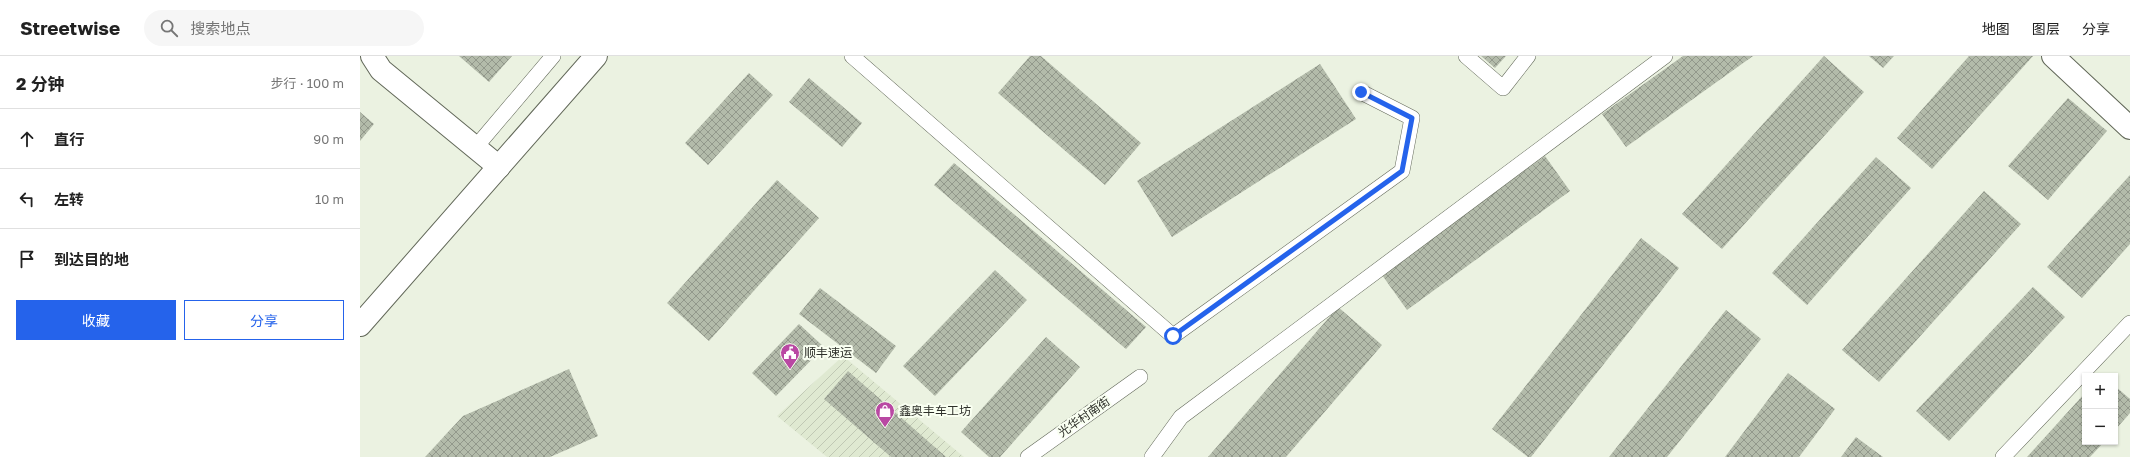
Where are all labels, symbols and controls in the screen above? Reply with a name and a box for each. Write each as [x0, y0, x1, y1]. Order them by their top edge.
search box [144, 10, 424, 46]
text: Streetwise [20, 16, 120, 39]
icon: search [158, 17, 180, 39]
text: 搜索地点 [190, 19, 250, 37]
text: 地图 [1982, 20, 2010, 37]
text: 图层 [2032, 20, 2060, 37]
text: 分享 [2082, 20, 2110, 37]
text: 2 分钟 [16, 73, 65, 94]
text: 步行 · 100 m [270, 75, 344, 91]
route end [1352, 83, 1370, 101]
icon: ahead [16, 128, 38, 150]
text: 直行 [54, 130, 84, 148]
text: 90 m [313, 131, 344, 147]
icon: left [16, 188, 38, 210]
text: 左转 [54, 190, 84, 208]
text: 10 m [315, 191, 344, 207]
icon: arrive [16, 248, 38, 270]
text: 到达目的地 [54, 250, 129, 268]
button: 收藏 [16, 300, 176, 340]
button: 分享 [184, 300, 344, 340]
route start [1164, 327, 1182, 345]
public building icon: 顺丰速运 [779, 342, 801, 370]
place label: 顺丰速运 [804, 345, 852, 360]
map controls [2082, 373, 2118, 445]
button: + [2082, 373, 2118, 409]
street label: 光华村南街 [1055, 393, 1113, 440]
shop icon: 鑫奥丰车工坊 [874, 400, 896, 428]
place label: 鑫奥丰车工坊 [899, 403, 971, 418]
button: − [2082, 409, 2118, 445]

